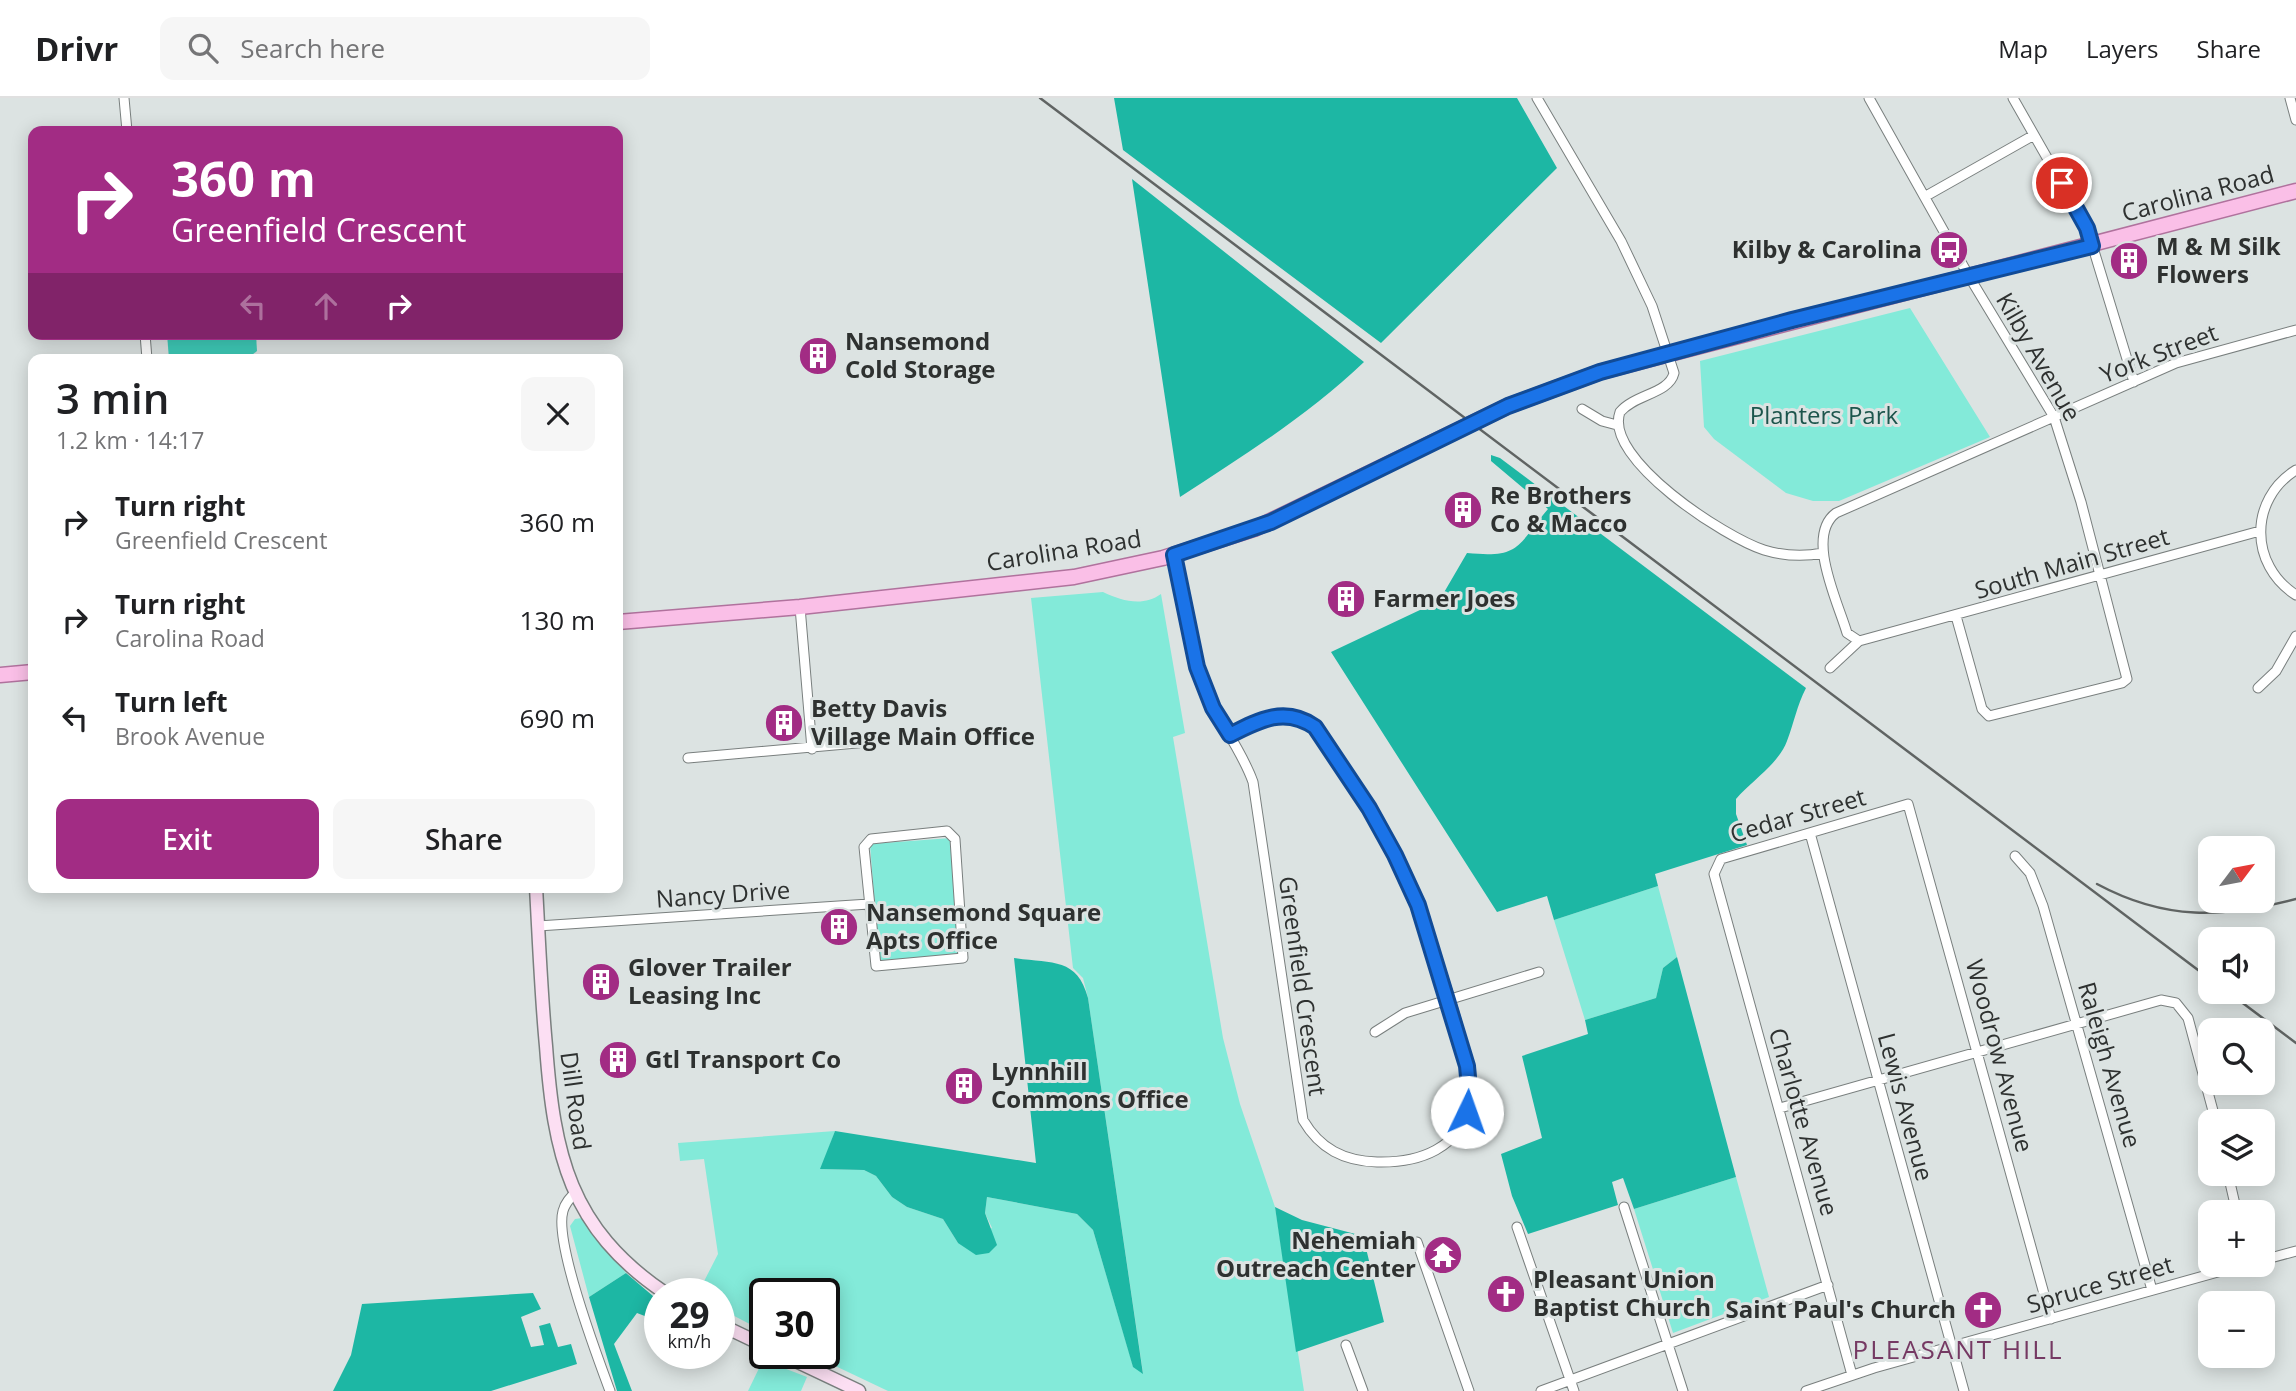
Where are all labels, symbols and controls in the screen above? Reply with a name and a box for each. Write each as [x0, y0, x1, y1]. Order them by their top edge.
search box [160, 17, 650, 80]
text: Drivr [35, 26, 118, 71]
icon: search [184, 29, 222, 67]
text: Search here [240, 30, 385, 66]
text: Map [1998, 32, 2048, 65]
text: Layers [2086, 32, 2159, 65]
text: Share [2197, 32, 2261, 65]
text: 360 m [171, 145, 316, 211]
pin [2032, 153, 2092, 213]
icon: right [56, 154, 147, 245]
street label: Carolina Road [2118, 156, 2277, 229]
icon: arrive [2043, 164, 2081, 202]
text: Greenfield Crescent [171, 208, 466, 251]
bus stop icon: Kilby & Carolina [1928, 229, 1970, 271]
place label: M & M Silk Flowers [2156, 229, 2281, 290]
place label: Kilby & Carolina [1732, 232, 1922, 265]
building icon: M & M Silk Flowers [2108, 240, 2150, 282]
street label: Kilby Avenue [1989, 286, 2089, 427]
icon: left [234, 287, 272, 325]
icon: ahead [307, 287, 345, 325]
icon: right [380, 287, 418, 325]
street label: York Street [2095, 315, 2222, 390]
place label: Nansemond Cold Storage [845, 324, 996, 385]
building icon: Nansemond Cold Storage [797, 335, 839, 377]
text: 3 min [56, 369, 169, 426]
button: close [521, 377, 595, 451]
park label: Planters Park [1750, 398, 1899, 431]
text: 1.2 km · 14:17 [56, 424, 204, 456]
place label: Re Brothers Co & Macco [1490, 478, 1631, 539]
text: Turn right [115, 488, 246, 524]
building icon: Re Brothers Co & Macco [1442, 489, 1484, 531]
icon: right [56, 503, 94, 541]
text: 360 m [520, 504, 595, 540]
street label: South Main Street [1971, 519, 2173, 606]
street label: Carolina Road [984, 521, 1144, 578]
text: Greenfield Crescent [115, 524, 327, 556]
building icon: Farmer Joes [1325, 578, 1367, 620]
place label: Farmer Joes [1373, 581, 1515, 614]
text: Turn right [115, 586, 246, 622]
icon: right [56, 601, 94, 639]
text: 130 m [520, 602, 595, 638]
text: Carolina Road [115, 622, 265, 654]
text: Turn left [115, 684, 227, 720]
place label: Betty Davis Village Main Office [811, 691, 1035, 752]
icon: left [56, 699, 94, 737]
text: 690 m [520, 700, 595, 736]
building icon: Betty Davis Village Main Office [763, 702, 805, 744]
text: Brook Avenue [115, 720, 265, 752]
street label: Cedar Street [1726, 779, 1869, 850]
button: Exit [56, 799, 319, 879]
button: Share [333, 799, 595, 879]
north arrow [2198, 836, 2275, 914]
map controls [2198, 836, 2275, 1368]
street label: Nancy Drive [655, 872, 791, 915]
street label: Greenfield Crescent [1272, 874, 1335, 1098]
place label: Nansemond Square Apts Office [866, 895, 1101, 956]
building icon: Nansemond Square Apts Office [818, 906, 860, 948]
button: sound [2198, 927, 2275, 1004]
place label: Glover Trailer Leasing Inc [628, 950, 792, 1011]
street label: Woodrow Avenue [1959, 956, 2042, 1156]
building icon: Glover Trailer Leasing Inc [580, 961, 622, 1003]
street label: Raleigh Avenue [2071, 978, 2150, 1151]
button: search [2198, 1018, 2275, 1095]
street label: Charlotte Avenue [1762, 1024, 1847, 1219]
street label: Lewis Avenue [1871, 1029, 1942, 1184]
building icon: Gtl Transport Co [597, 1039, 639, 1081]
place label: Gtl Transport Co [645, 1042, 841, 1075]
street label: Dill Road [553, 1049, 600, 1152]
place label: Lynnhill Commons Office [991, 1054, 1189, 1115]
building icon: Lynnhill Commons Office [943, 1065, 985, 1107]
position arrow [1430, 1075, 1504, 1149]
button: layers [2198, 1109, 2275, 1186]
button: + [2198, 1200, 2275, 1277]
place label: Nehemiah Outreach Center [1216, 1223, 1416, 1284]
temple icon: Nehemiah Outreach Center [1422, 1234, 1464, 1276]
street label: Spruce Street [2023, 1247, 2177, 1320]
place label: Pleasant Union Baptist Church [1533, 1262, 1715, 1323]
church icon: Pleasant Union Baptist Church [1485, 1273, 1527, 1315]
speed limit sign: 30 [749, 1278, 840, 1369]
church icon: Saint Paul's Church [1962, 1289, 2004, 1331]
text: 29 [669, 1291, 710, 1338]
button: − [2198, 1291, 2275, 1368]
place label: Saint Paul's Church [1725, 1292, 1956, 1325]
text: km/h [668, 1329, 711, 1353]
district label: PLEASANT HILL [1852, 1331, 2064, 1367]

